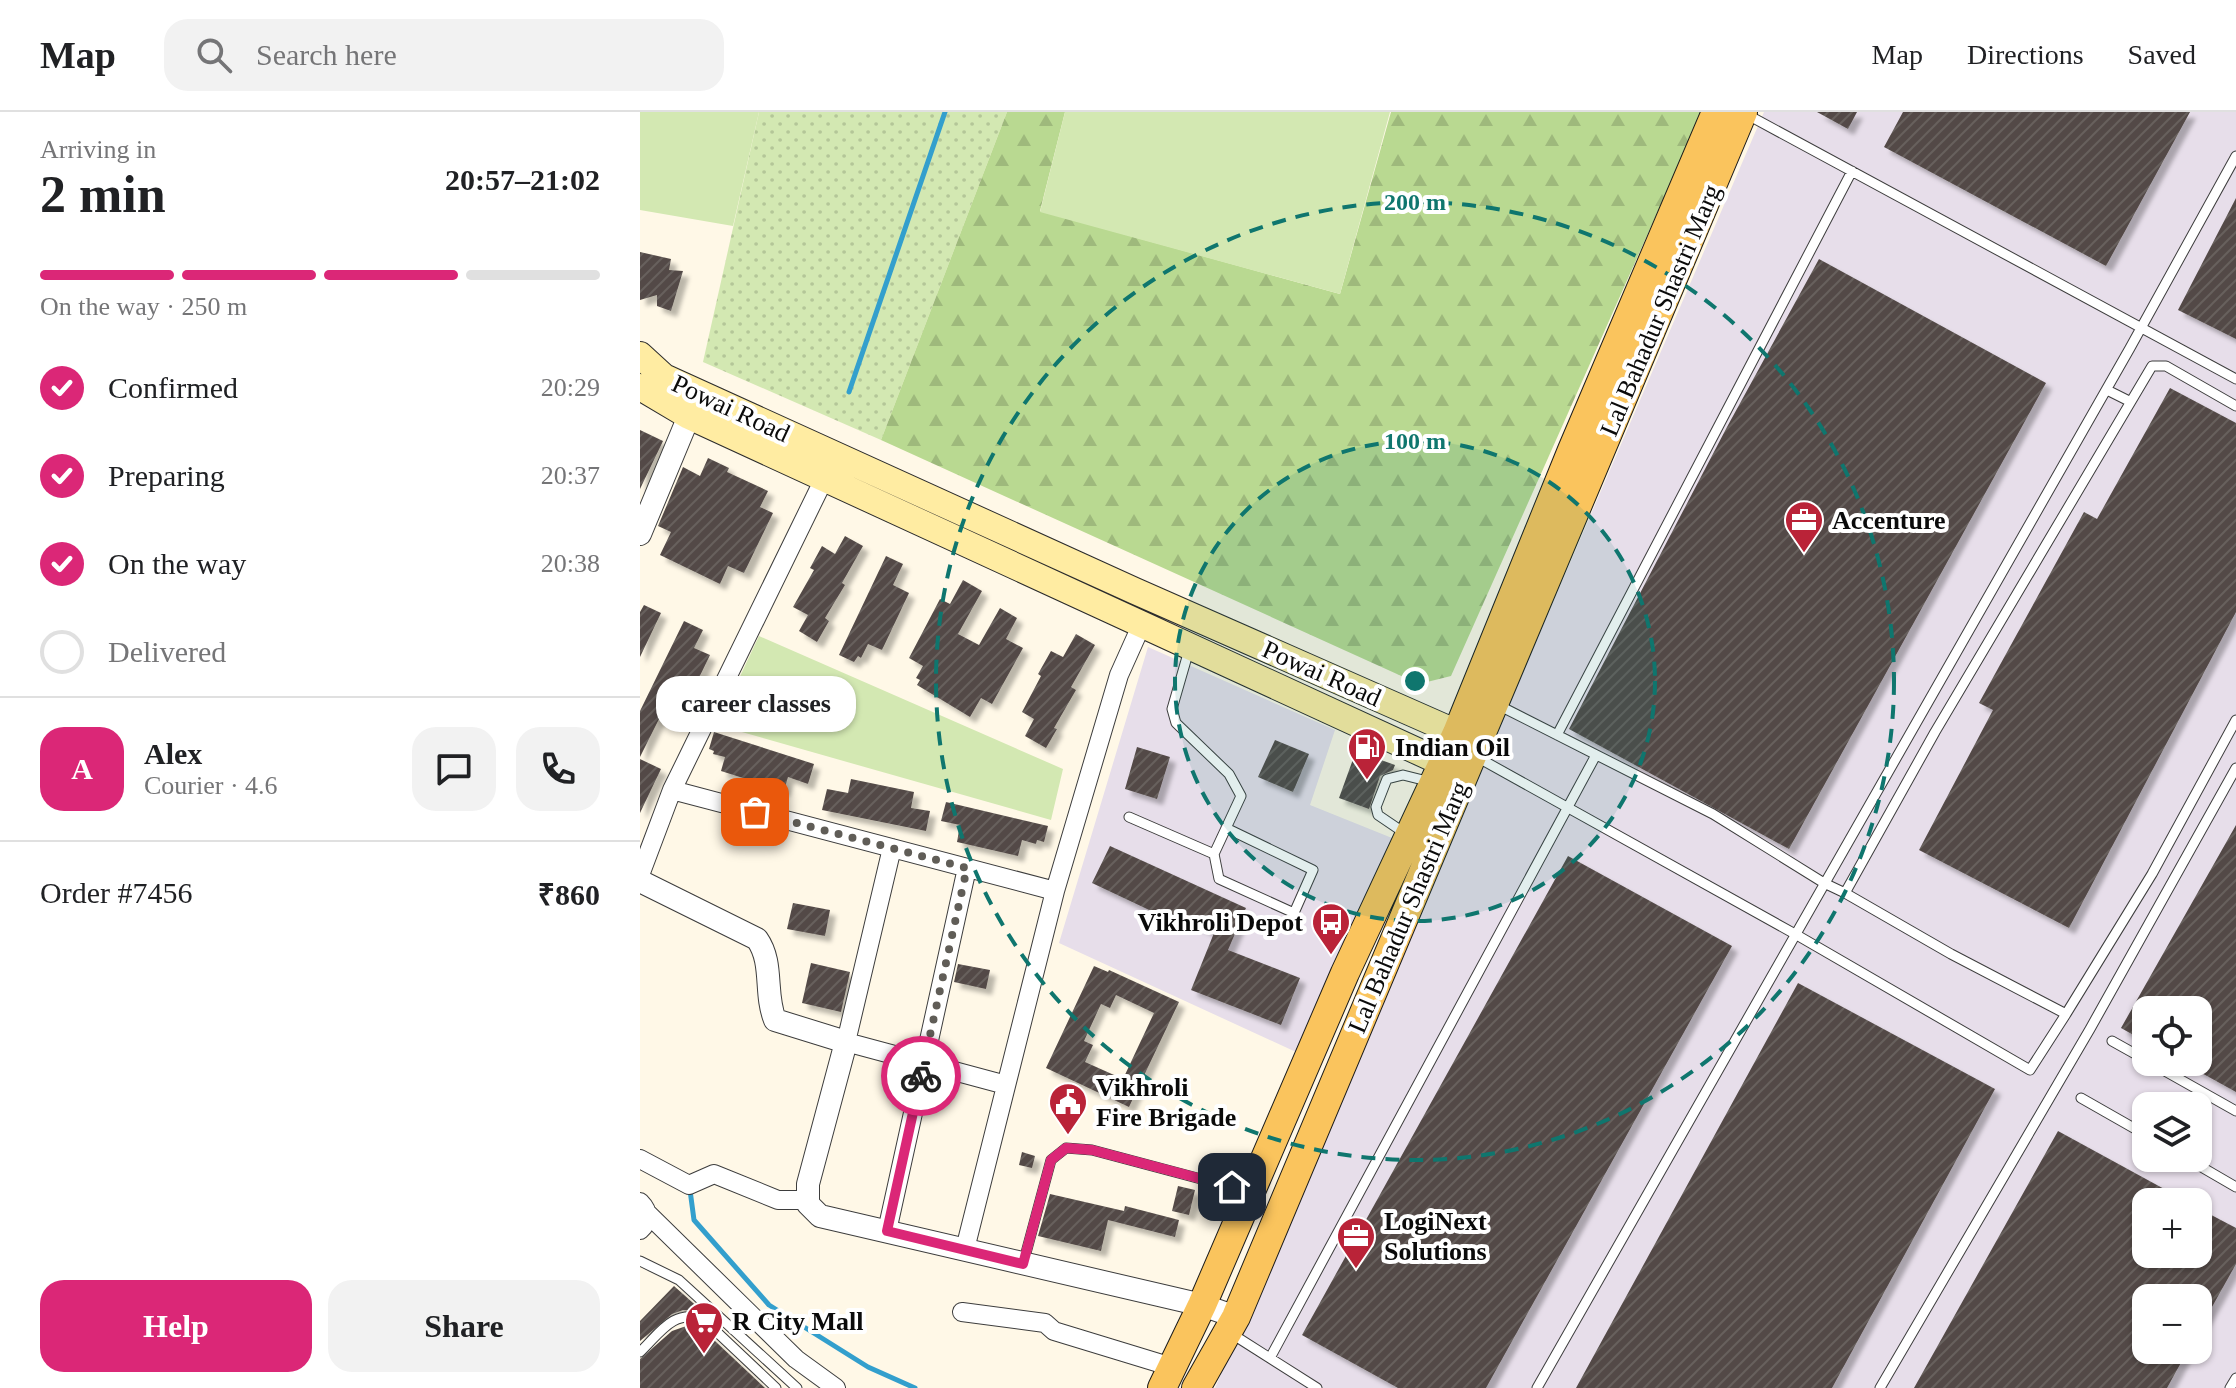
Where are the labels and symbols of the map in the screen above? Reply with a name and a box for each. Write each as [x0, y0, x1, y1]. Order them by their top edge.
street label: Lal Bahadur Shastri Marg [1594, 180, 1727, 440]
text: 200 m [1384, 189, 1446, 215]
street label: Powai Road [667, 369, 794, 448]
text: 100 m [1384, 428, 1446, 454]
office icon: Accenture [1783, 499, 1825, 554]
place label: Accenture [1832, 506, 1946, 535]
street label: Powai Road [1258, 635, 1385, 712]
centre of rings [1401, 667, 1429, 695]
callout: career classes [655, 676, 855, 732]
fuel station icon: Indian Oil [1346, 726, 1388, 781]
place label: Indian Oil [1395, 733, 1510, 762]
street label: Lal Bahadur Shastri Marg [1342, 777, 1475, 1037]
pin [721, 778, 789, 846]
bus stop icon: Vikhroli Depot [1310, 901, 1352, 956]
place label: Vikhroli Depot [1138, 908, 1303, 937]
courier [881, 1036, 961, 1116]
place label: Vikhroli Fire Brigade [1096, 1073, 1236, 1132]
public building icon: Vikhroli Fire Brigade [1047, 1081, 1089, 1136]
pin [1198, 1153, 1266, 1221]
place label: LogiNext Solutions [1384, 1207, 1487, 1266]
office icon: LogiNext Solutions [1335, 1215, 1377, 1270]
supermarket icon: R City Mall [683, 1300, 725, 1355]
place label: R City Mall [732, 1307, 863, 1336]

